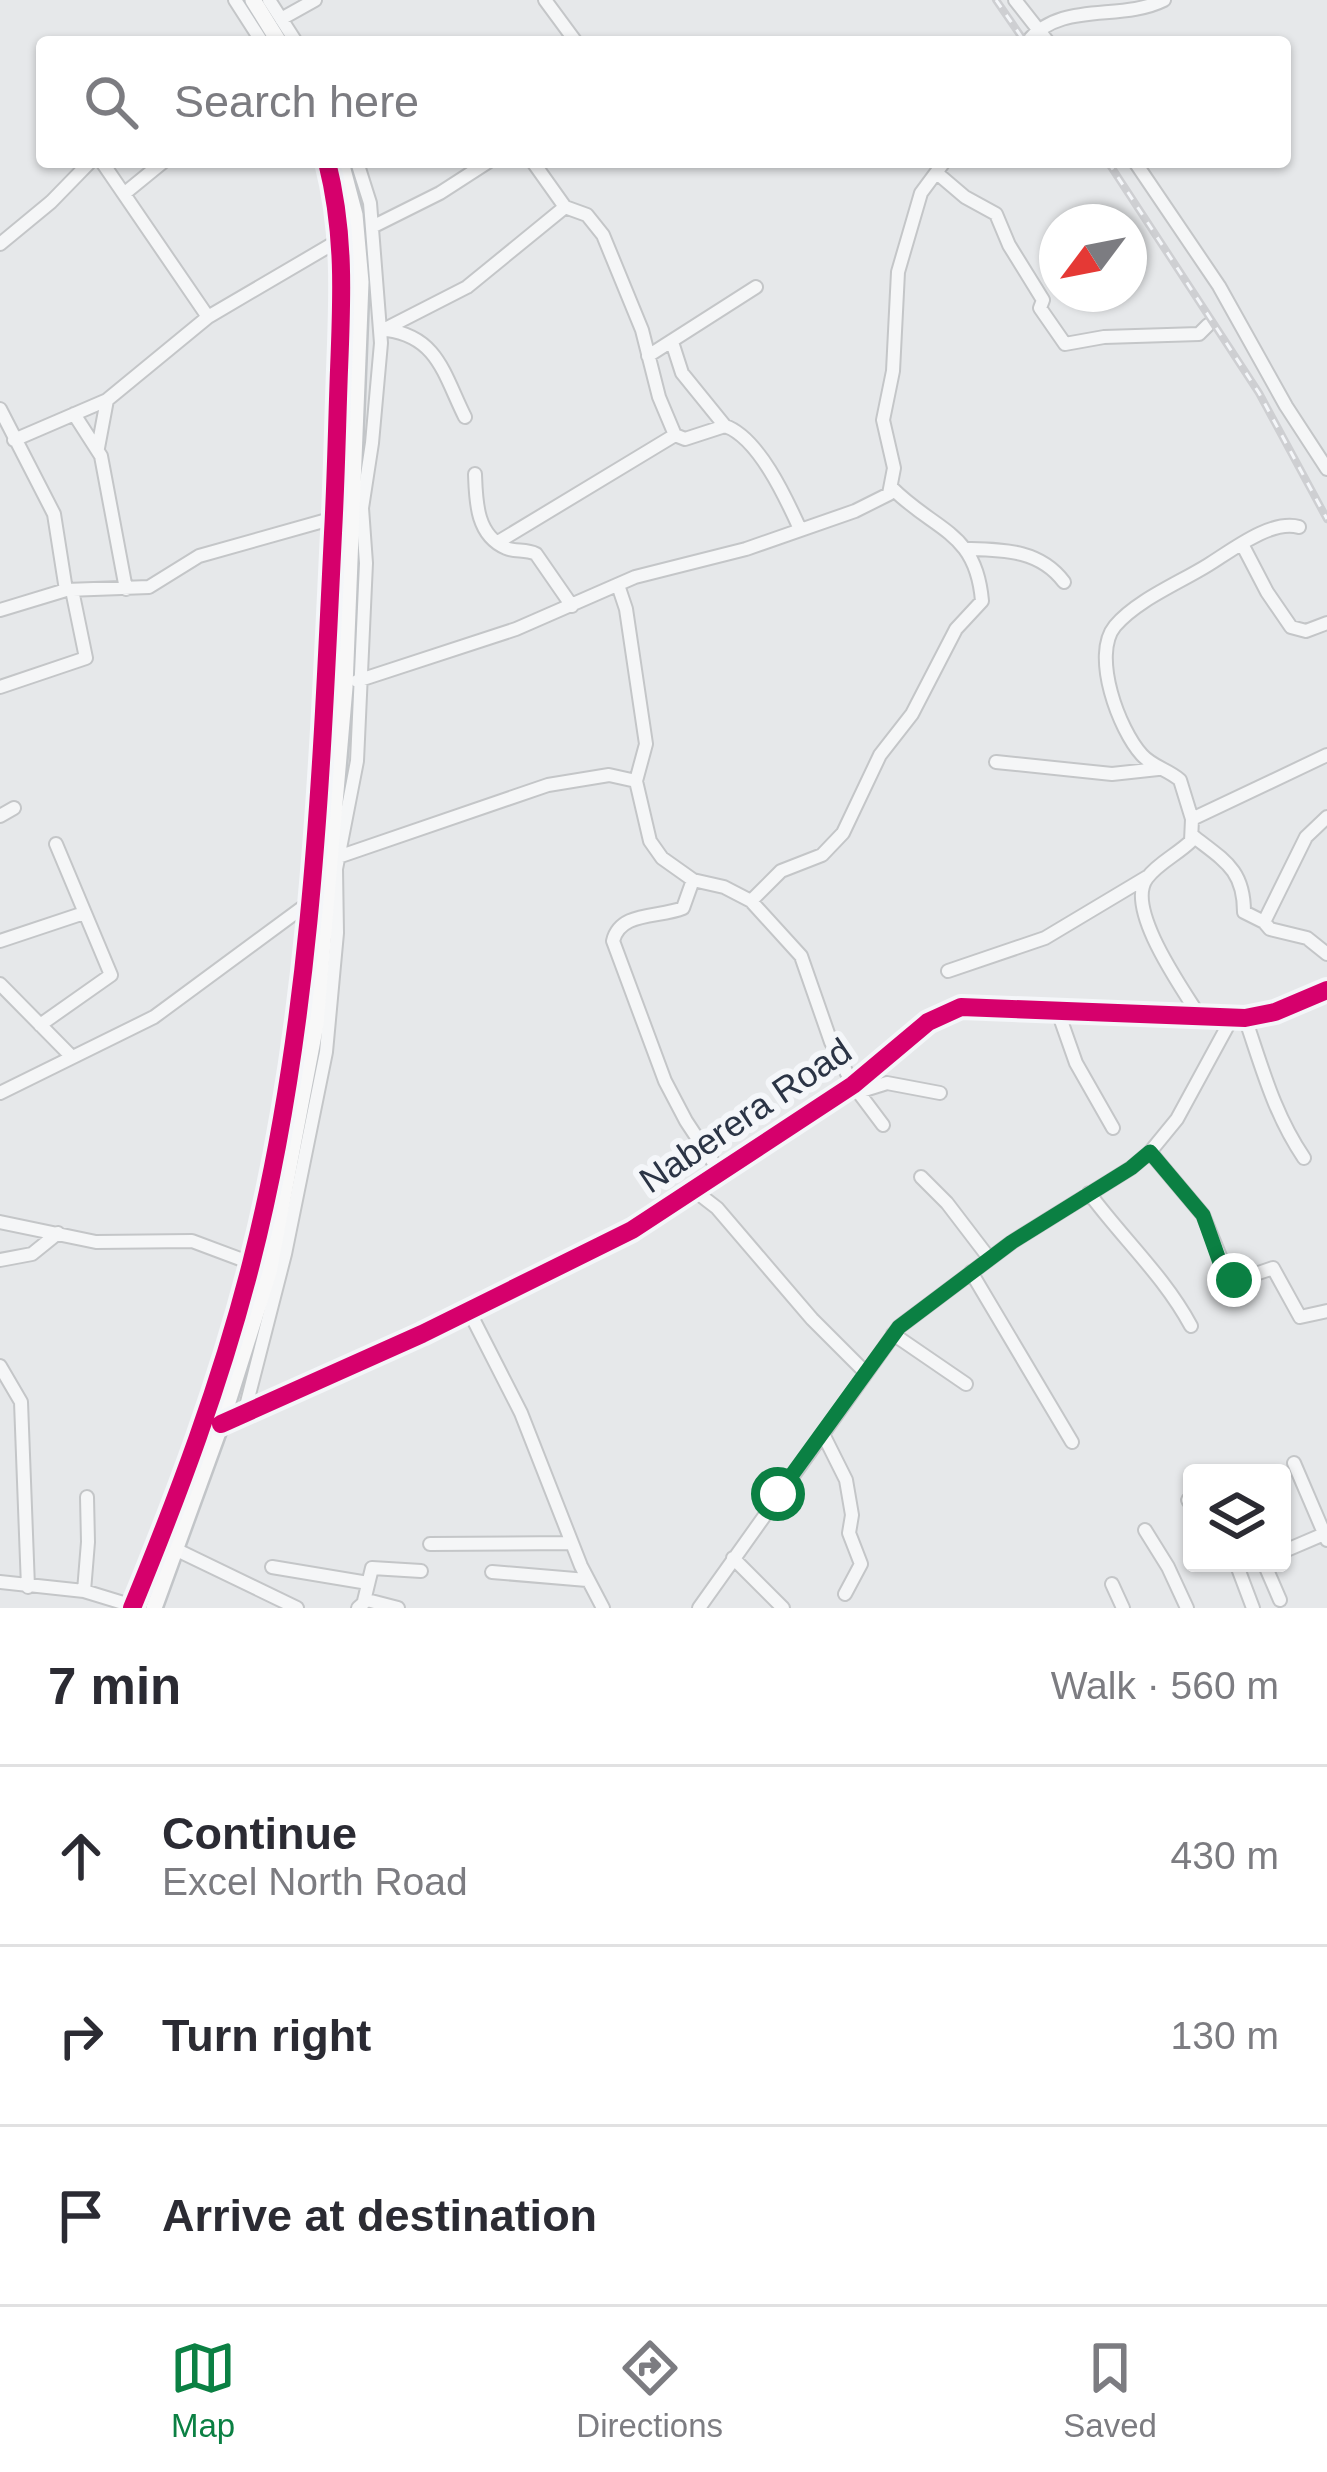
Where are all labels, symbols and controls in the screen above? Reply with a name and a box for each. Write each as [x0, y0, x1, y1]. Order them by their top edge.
search box [36, 36, 1291, 168]
icon: search [78, 69, 144, 135]
text: Search here [174, 76, 419, 127]
north arrow [1039, 204, 1147, 312]
street label: Naberera Road [632, 1030, 859, 1201]
route end [1207, 1253, 1261, 1307]
map controls [1183, 1464, 1291, 1572]
button: layers [1183, 1464, 1291, 1572]
route start [751, 1467, 805, 1521]
text: 7 min [48, 1658, 181, 1715]
text: Walk · 560 m [1051, 1664, 1279, 1707]
text: Continue [162, 1808, 357, 1859]
icon: ahead [48, 1823, 114, 1889]
text: 430 m [1171, 1834, 1279, 1877]
text: Excel North Road [162, 1860, 468, 1903]
icon: right [48, 2003, 114, 2069]
text: Turn right [162, 2010, 371, 2061]
text: 130 m [1171, 2014, 1279, 2057]
icon: arrive [48, 2183, 114, 2249]
text: Arrive at destination [162, 2190, 597, 2241]
tab: Map [170, 2335, 236, 2445]
tab: Directions [576, 2335, 723, 2445]
tab: Saved [1063, 2335, 1157, 2445]

